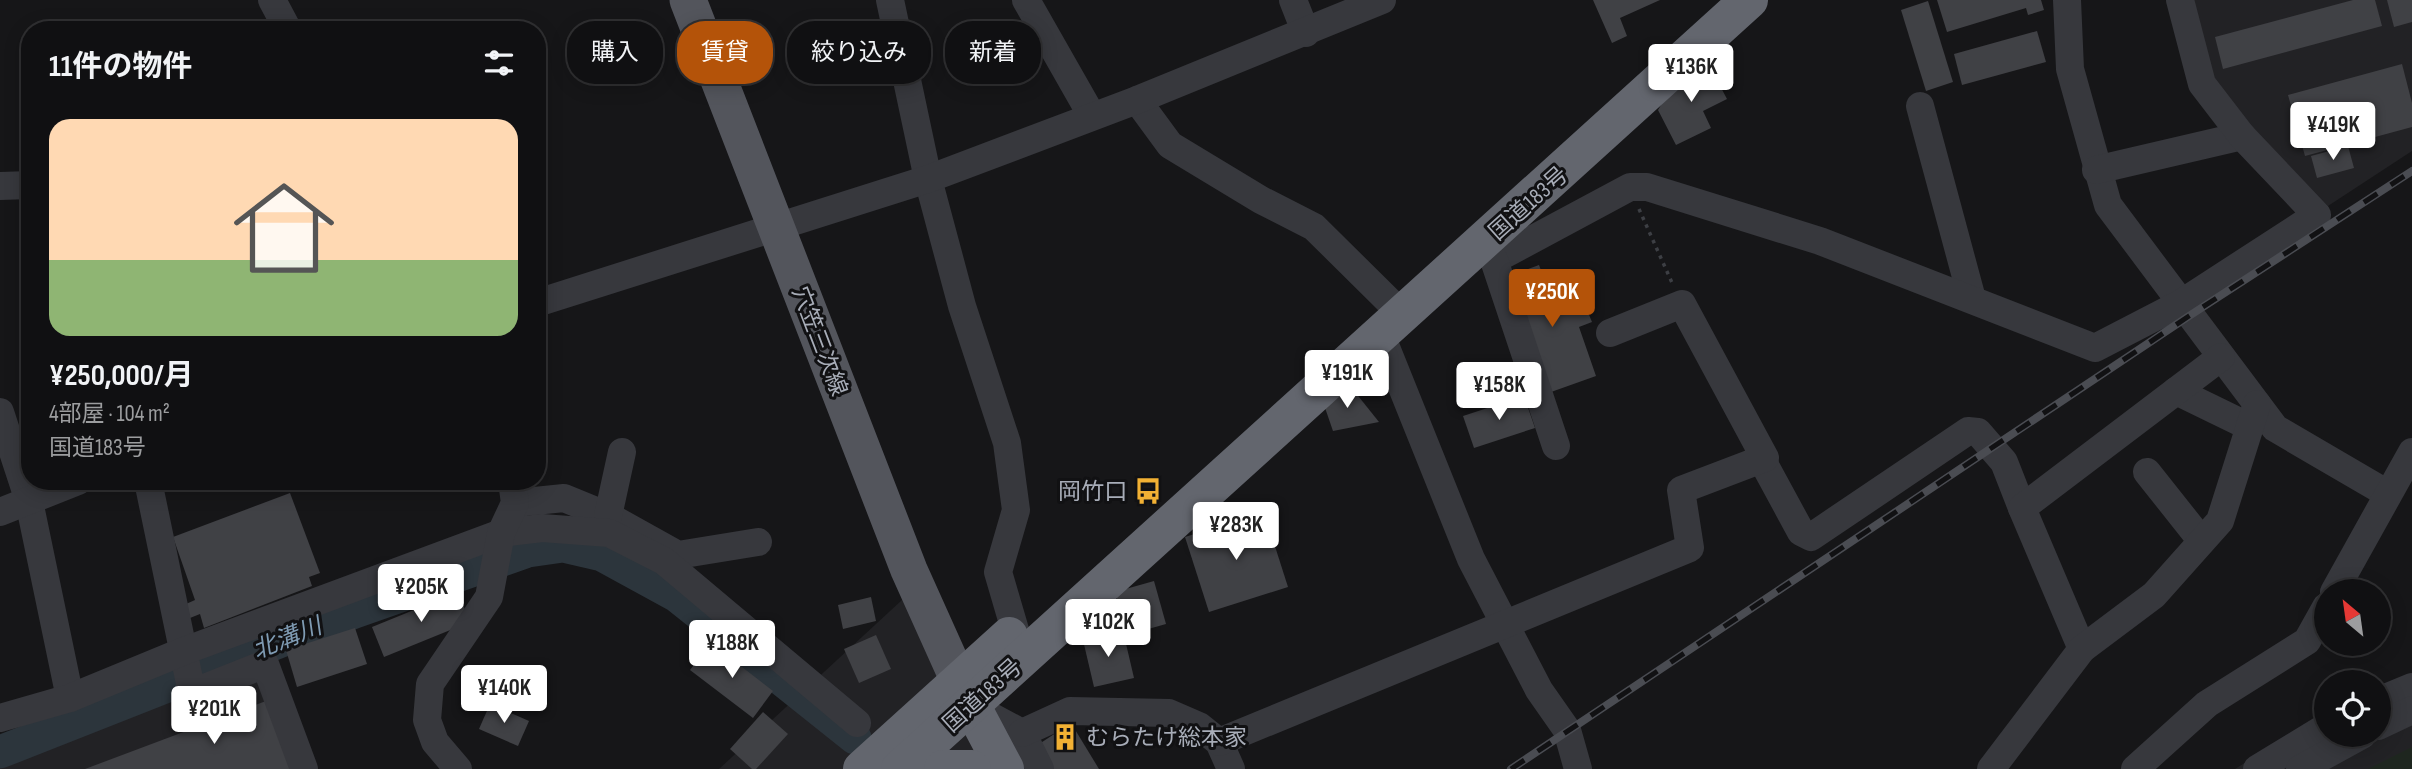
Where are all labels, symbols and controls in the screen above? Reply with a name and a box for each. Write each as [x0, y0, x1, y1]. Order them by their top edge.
chip: 購入 [567, 21, 663, 84]
chip: 賃貸 [677, 21, 773, 84]
chip: 絞り込み [787, 21, 931, 84]
chip: 新着 [945, 21, 1041, 84]
icon: filters [480, 44, 518, 82]
pin: ¥136K [1642, 44, 1740, 104]
text: 11件の物件 [49, 49, 193, 85]
text: ¥136K [1664, 53, 1718, 81]
pin: ¥419K [2284, 102, 2382, 162]
text: ¥419K [2306, 111, 2360, 139]
street label: 国道183号 [1483, 161, 1574, 247]
icon: home [221, 165, 347, 291]
pin: ¥250K [1503, 270, 1601, 329]
text: ¥250K [1525, 278, 1579, 306]
street label: 穴笠三次線 [785, 283, 853, 400]
pin: ¥191K [1298, 350, 1396, 410]
text: ¥250,000/月 [49, 358, 194, 394]
text: ¥191K [1321, 359, 1373, 387]
pin: ¥158K [1450, 362, 1548, 422]
text: ¥158K [1472, 371, 1526, 399]
text: 4部屋 · 104 m² [49, 400, 170, 428]
text: 国道183号 [49, 434, 146, 462]
bus stop icon: 岡竹口 [1133, 476, 1163, 506]
place label: 岡竹口 [1058, 478, 1127, 506]
pin: ¥283K [1187, 503, 1285, 562]
text: ¥283K [1209, 511, 1263, 539]
pin: ¥205K [372, 564, 470, 624]
text: ¥205K [394, 573, 448, 601]
north arrow [2314, 579, 2390, 656]
map controls [2314, 579, 2391, 747]
pin: ¥102K [1059, 600, 1157, 659]
text: ¥102K [1081, 608, 1135, 636]
water label: 北溝川 [248, 610, 329, 665]
pin: ¥188K [683, 620, 781, 680]
text: ¥188K [705, 629, 759, 657]
street label: 国道183号 [937, 653, 1028, 739]
pin: ¥140K [455, 666, 553, 725]
button: locate [2314, 670, 2391, 747]
text: ¥140K [477, 674, 531, 702]
pin: ¥201K [165, 686, 263, 746]
text: ¥201K [187, 695, 241, 723]
building icon: むらたけ総本家 [1050, 722, 1080, 752]
place label: むらたけ総本家 [1086, 724, 1247, 752]

